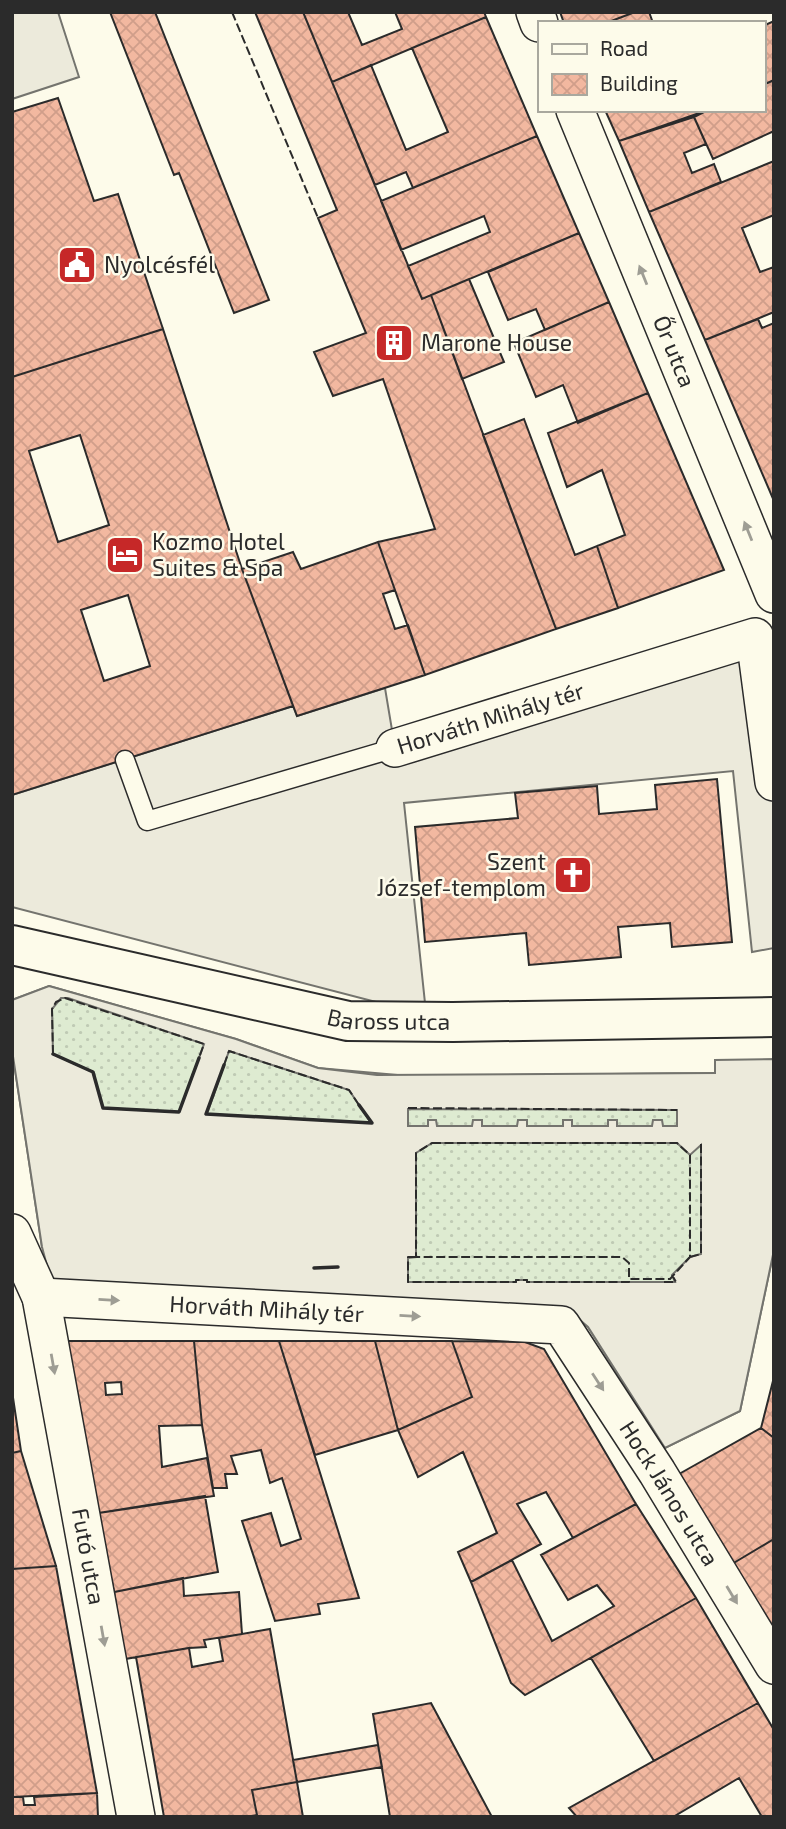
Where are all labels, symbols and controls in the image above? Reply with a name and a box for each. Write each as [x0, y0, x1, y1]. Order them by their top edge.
legend [538, 21, 765, 112]
text: Road [600, 35, 648, 60]
text: Building [600, 70, 678, 95]
public building icon: Nyolcésfél [56, 244, 98, 286]
place label: Nyolcésfél [104, 250, 215, 278]
one-way arrow [637, 264, 648, 285]
street label: Őr utca [648, 311, 702, 391]
building icon: Marone House [373, 322, 415, 364]
place label: Marone House [421, 328, 572, 356]
one-way arrow [742, 520, 753, 541]
place label: Kozmo Hotel Suites & Spa [152, 527, 285, 581]
hotel icon: Kozmo Hotel Suites & Spa [104, 534, 146, 576]
street label: Horváth Mihály tér [393, 676, 587, 760]
place label: Szent József-templom [377, 847, 546, 901]
church icon: Szent József-templom [552, 854, 594, 896]
street label: Baross utca [325, 1002, 450, 1035]
street label: Horváth Mihály tér [169, 1289, 365, 1327]
one-way arrow [98, 1295, 120, 1306]
one-way arrow [399, 1311, 421, 1322]
one-way arrow [48, 1353, 59, 1375]
one-way arrow [591, 1372, 604, 1391]
street label: Hock János utca [614, 1415, 725, 1571]
street label: Futó utca [67, 1506, 112, 1607]
one-way arrow [725, 1586, 738, 1605]
one-way arrow [98, 1625, 109, 1647]

